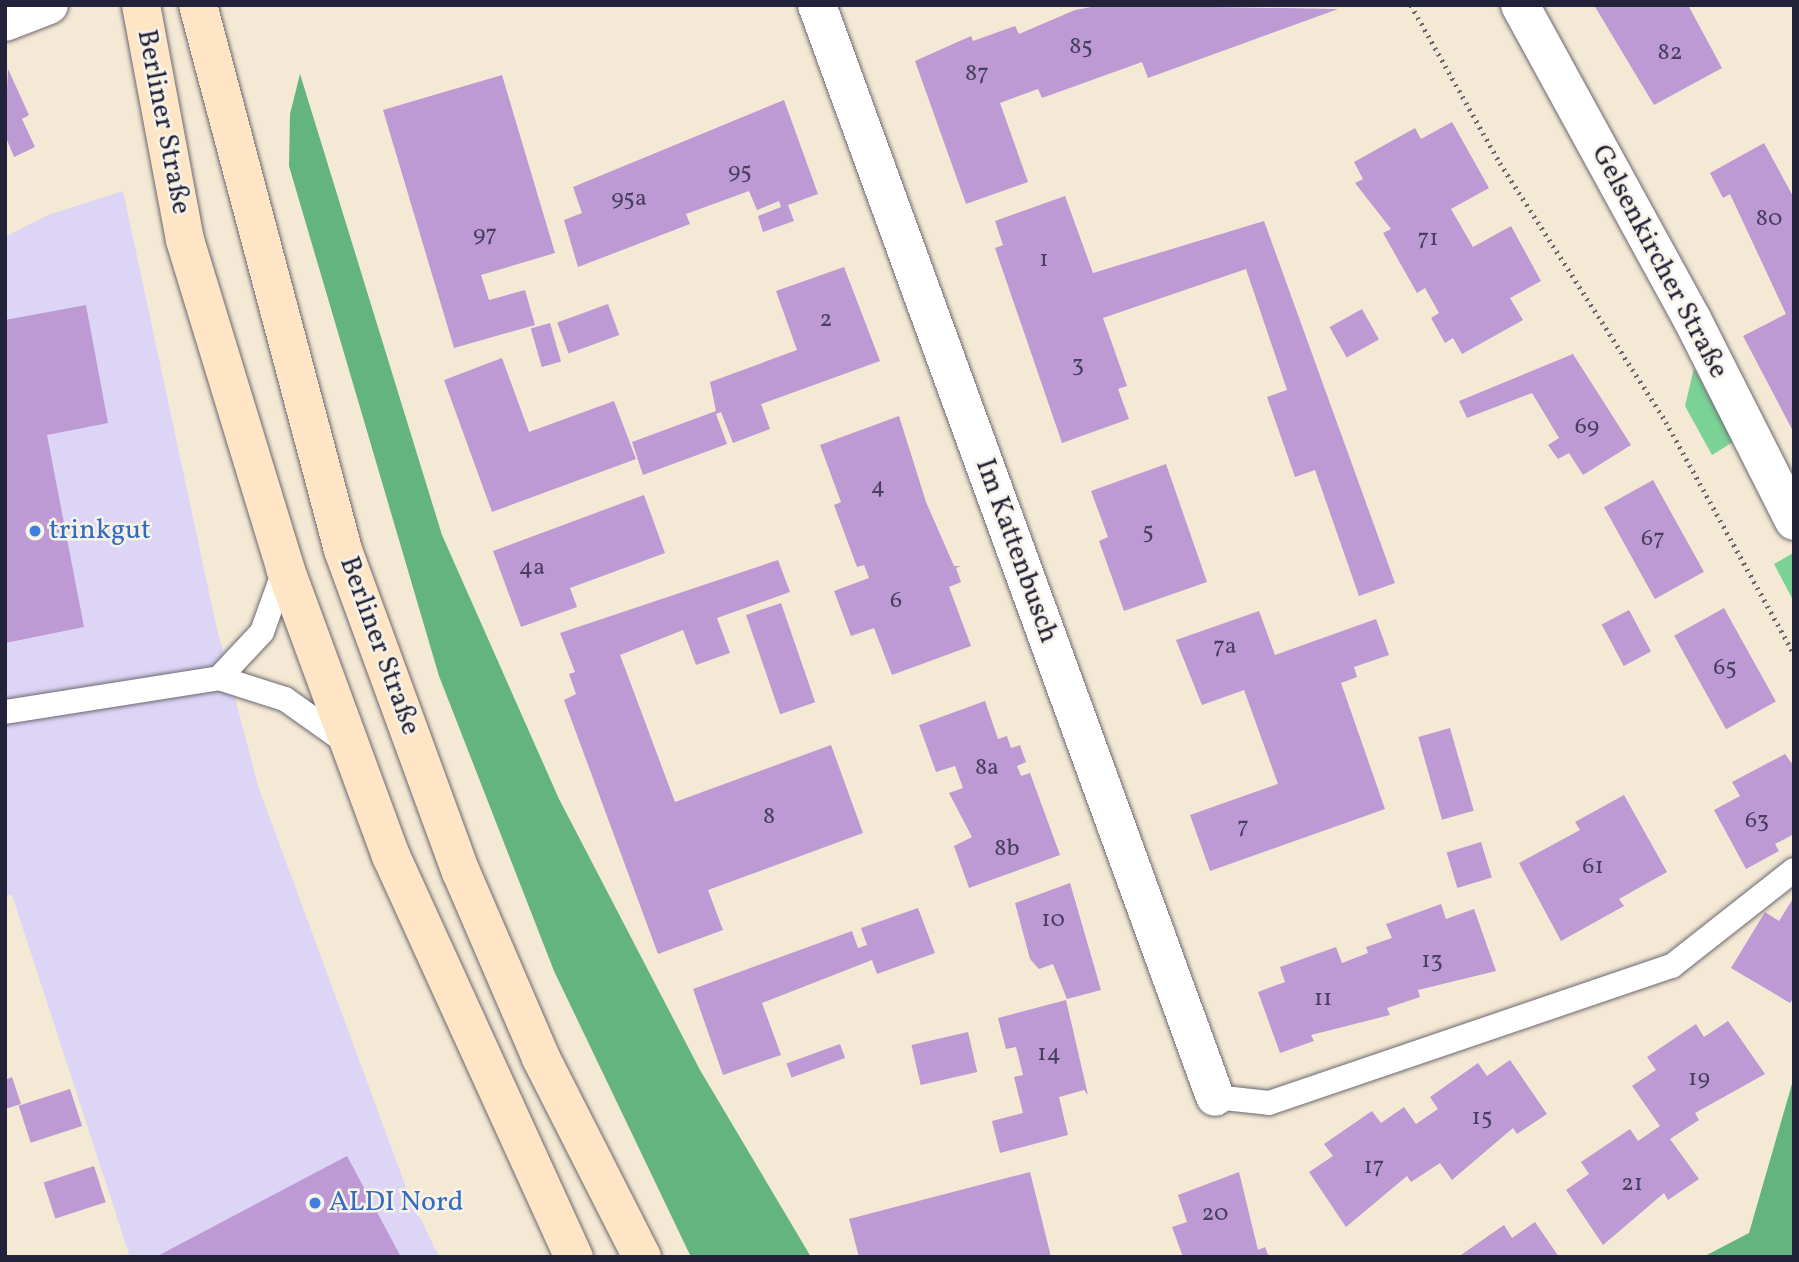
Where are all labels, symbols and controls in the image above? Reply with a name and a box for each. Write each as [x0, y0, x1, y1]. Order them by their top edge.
street label: Berliner Straße [129, 27, 197, 217]
house number: 85 [1069, 34, 1093, 62]
house number: 82 [1657, 40, 1683, 68]
house number: 87 [965, 61, 989, 89]
street label: Gelsenkircher Straße [1583, 140, 1735, 384]
house number: 95 [728, 159, 752, 187]
house number: 95a [611, 186, 647, 214]
house number: 80 [1756, 206, 1782, 234]
house number: 97 [473, 222, 497, 250]
house number: 71 [1418, 226, 1438, 254]
house number: 1 [1039, 247, 1049, 275]
house number: 2 [820, 307, 832, 335]
house number: 3 [1072, 352, 1084, 380]
house number: 69 [1575, 414, 1599, 442]
street label: Im Kattenbusch [967, 454, 1065, 648]
house number: 4 [871, 474, 885, 502]
place label: trinkgut [49, 514, 151, 548]
house number: 5 [1142, 519, 1154, 547]
marker: trinkgut [27, 523, 43, 539]
house number: 67 [1641, 526, 1665, 554]
street label: Berliner Straße [331, 552, 427, 740]
house number: 4a [519, 555, 545, 583]
house number: 6 [890, 588, 902, 616]
house number: 7a [1213, 634, 1237, 662]
house number: 65 [1713, 655, 1737, 683]
house number: 8a [975, 755, 999, 783]
house number: 8 [763, 804, 775, 832]
house number: 63 [1745, 808, 1769, 836]
house number: 7 [1237, 814, 1249, 842]
house number: 8b [994, 836, 1020, 864]
house number: 61 [1582, 854, 1604, 882]
house number: 10 [1041, 907, 1065, 935]
house number: 13 [1421, 948, 1443, 976]
house number: 11 [1314, 986, 1332, 1014]
house number: 14 [1037, 1041, 1061, 1069]
house number: 19 [1688, 1066, 1710, 1094]
house number: 15 [1472, 1105, 1492, 1133]
house number: 17 [1364, 1154, 1384, 1182]
house number: 21 [1621, 1171, 1643, 1199]
place label: ALDI Nord [329, 1186, 464, 1220]
marker: ALDI Nord [307, 1195, 323, 1211]
house number: 20 [1201, 1201, 1229, 1229]

